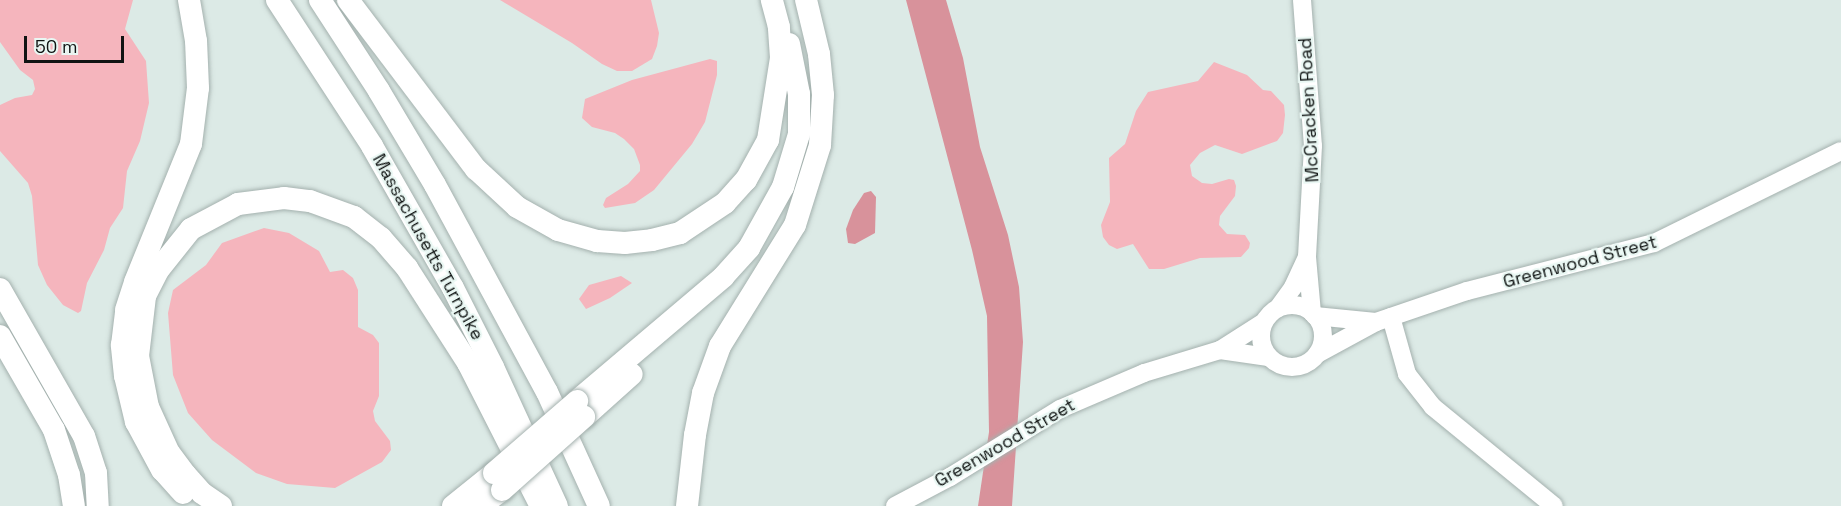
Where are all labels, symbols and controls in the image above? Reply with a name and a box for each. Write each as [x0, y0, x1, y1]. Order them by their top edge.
scale bar [27, 24, 128, 62]
text: 50 m [35, 35, 77, 58]
street label: McCracken Road [1294, 37, 1324, 183]
street label: Massachusetts Turnpike [368, 150, 488, 344]
street label: Greenwood Street [1501, 231, 1659, 293]
street label: Greenwood Street [931, 394, 1079, 492]

